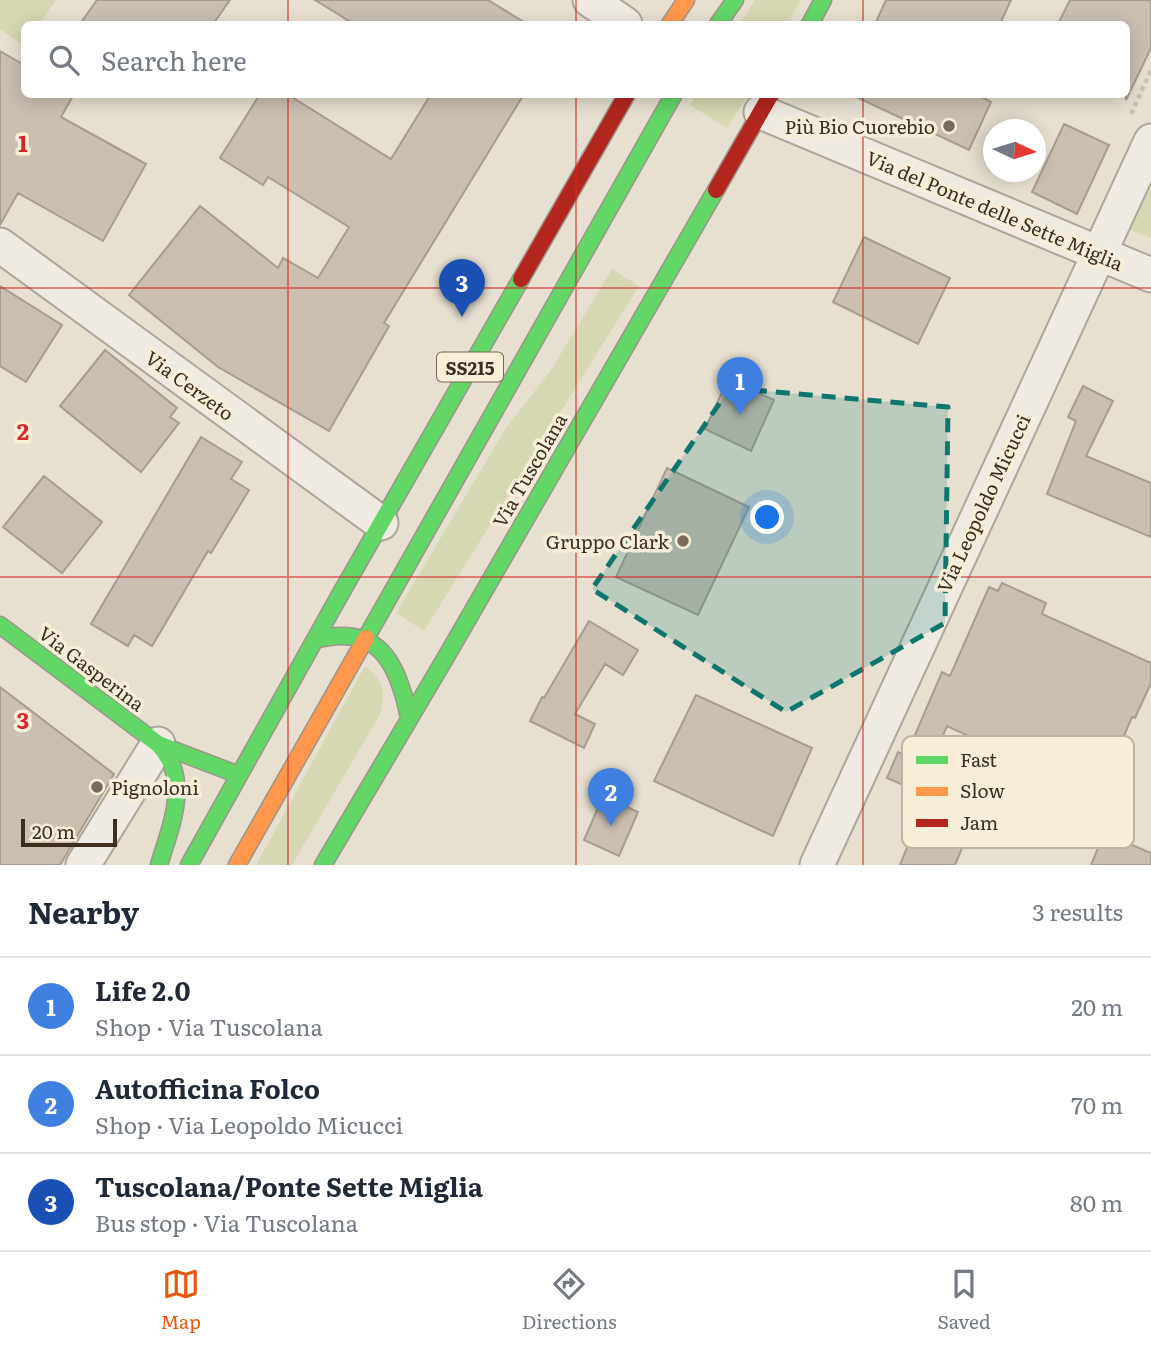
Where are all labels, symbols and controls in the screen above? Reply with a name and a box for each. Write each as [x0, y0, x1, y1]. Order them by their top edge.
search box [21, 21, 1130, 98]
text: Search here [101, 40, 247, 79]
icon: search [45, 41, 83, 79]
place label: Più Bio Cuorebio [785, 112, 935, 140]
marker: Più Bio Cuorebio [941, 118, 957, 134]
north arrow [983, 119, 1046, 182]
text: 1 [18, 125, 28, 159]
street label: Via del Ponte delle Sette Miglia [862, 143, 1128, 277]
pin: 3 [439, 259, 485, 317]
street label: Via Cerzeto [140, 343, 240, 427]
road number: SS215 [437, 352, 503, 382]
pin: 1 [717, 357, 763, 415]
street label: Via Tuscolana [485, 407, 573, 532]
street label: Via Leopoldo Micucci [929, 409, 1037, 597]
text: 2 [17, 413, 29, 447]
your location [750, 500, 784, 534]
place label: Gruppo Clark [546, 527, 669, 555]
marker: Gruppo Clark [675, 533, 691, 549]
street label: Via Gasperina [33, 619, 152, 718]
text: 3 [17, 702, 29, 736]
legend [902, 736, 1134, 848]
text: Fast [960, 745, 997, 773]
pin: 2 [588, 768, 634, 826]
place label: Pignoloni [111, 773, 199, 801]
text: Slow [960, 776, 1005, 804]
marker: Pignoloni [89, 779, 105, 795]
text: Jam [960, 808, 998, 836]
scale bar [21, 816, 117, 848]
text: 20 m [32, 817, 75, 845]
text: Nearby [28, 889, 139, 933]
text: 3 results [1032, 894, 1123, 928]
text: Life 2.0 [95, 970, 191, 1009]
text: 1 [46, 989, 56, 1023]
text: 20 m [1071, 989, 1123, 1023]
text: Shop · Via Tuscolana [95, 1009, 323, 1043]
text: Autofficina Folco [95, 1068, 320, 1107]
text: 2 [45, 1087, 57, 1121]
text: 70 m [1071, 1087, 1123, 1121]
text: Shop · Via Leopoldo Micucci [95, 1107, 403, 1141]
text: Tuscolana/Ponte Sette Miglia [95, 1166, 483, 1205]
text: 3 [45, 1185, 57, 1219]
text: 80 m [1070, 1185, 1123, 1219]
text: Bus stop · Via Tuscolana [95, 1205, 358, 1239]
tab: Map [160, 1265, 201, 1335]
tab: Directions [522, 1265, 617, 1335]
tab: Saved [938, 1265, 991, 1335]

